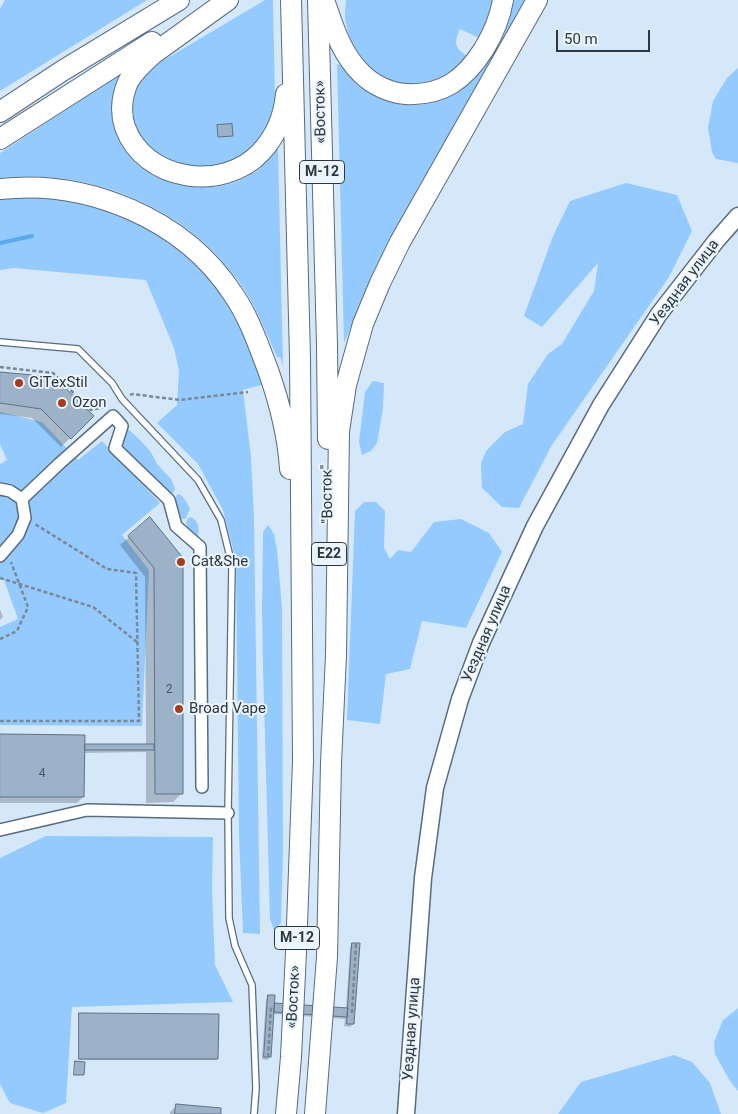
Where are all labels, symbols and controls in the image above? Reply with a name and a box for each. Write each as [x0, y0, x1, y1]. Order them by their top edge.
scale bar [558, 20, 652, 52]
text: 50 m [564, 30, 598, 48]
street label: «Восток» [311, 80, 331, 144]
road number: М-12 [300, 160, 344, 183]
street label: Уездная улица [647, 236, 723, 330]
place label: GiTexStil [29, 374, 88, 392]
marker: GiTexStil [13, 377, 25, 389]
place label: Ozon [72, 394, 106, 412]
marker: Ozon [56, 397, 68, 409]
street label: "Восток" [318, 464, 338, 524]
road number: E22 [312, 542, 346, 566]
place label: Cat&She [191, 553, 248, 571]
marker: Cat&She [175, 556, 187, 568]
street label: Уездная улица [458, 583, 516, 685]
house number: 2 [166, 683, 172, 697]
place label: Broad Vape [189, 700, 266, 718]
marker: Broad Vape [173, 703, 185, 715]
house number: 4 [39, 767, 45, 781]
road number: М-12 [274, 926, 320, 950]
street label: «Восток» [283, 965, 305, 1029]
street label: Уездная улица [399, 977, 425, 1081]

